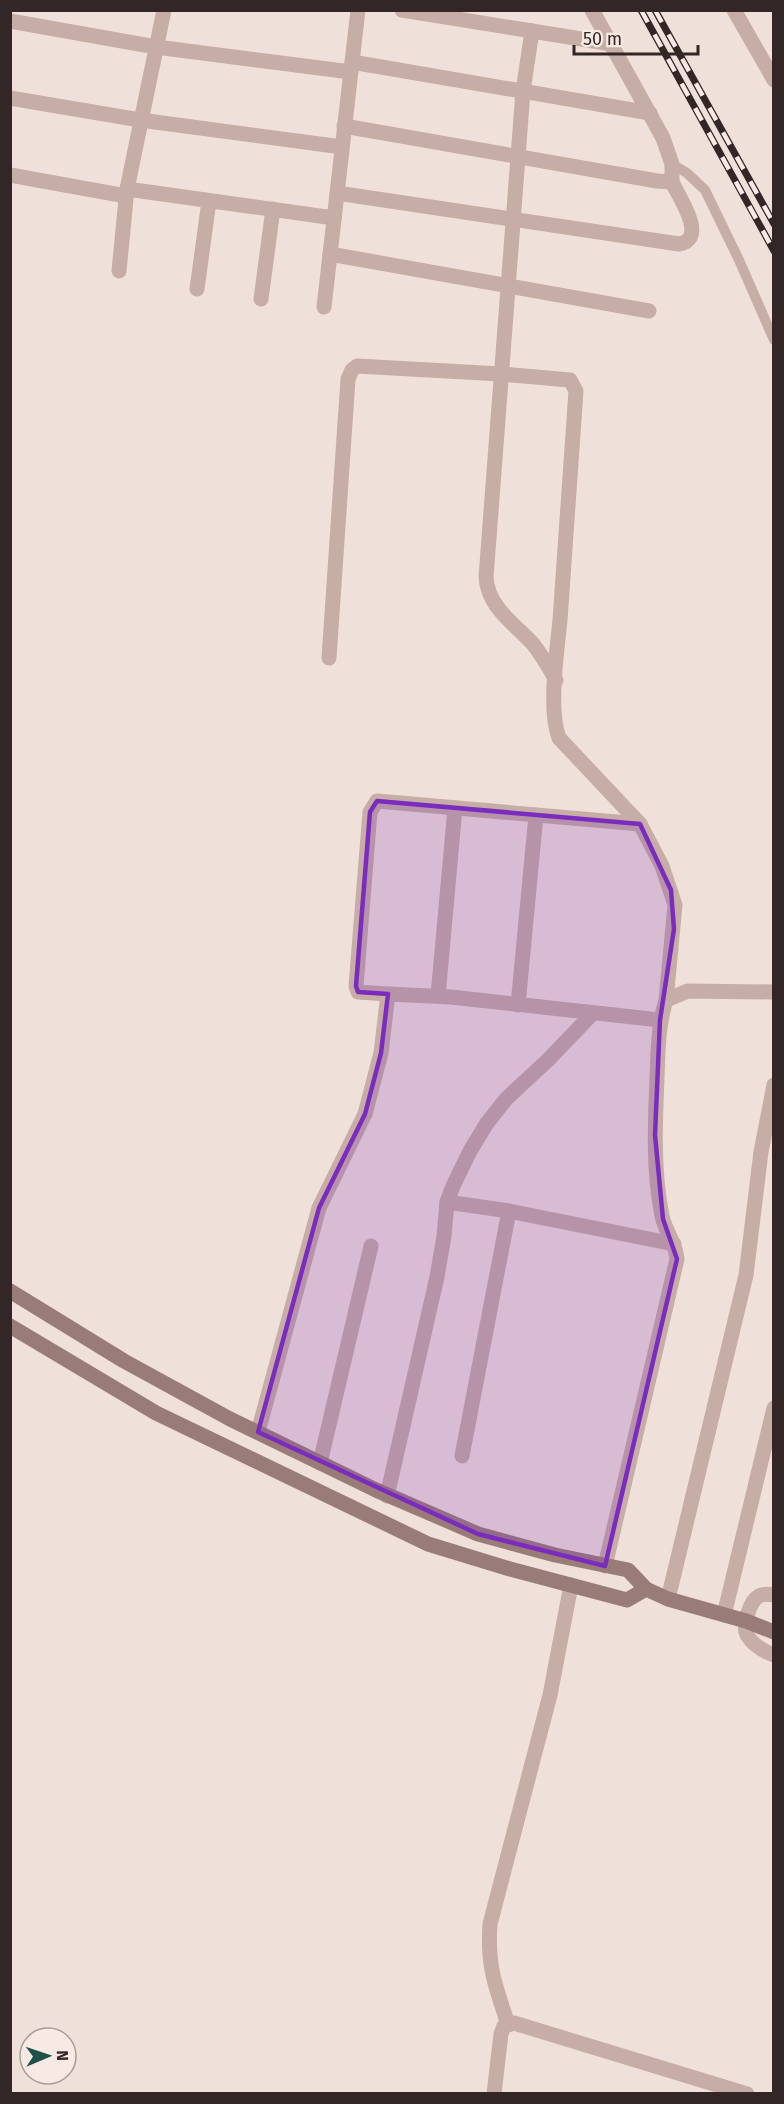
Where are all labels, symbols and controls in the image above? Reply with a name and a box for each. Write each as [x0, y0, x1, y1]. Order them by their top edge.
scale bar [574, 18, 698, 56]
text: 50 m [583, 28, 622, 50]
north arrow [18, 2026, 78, 2086]
text: N [53, 2050, 72, 2061]

